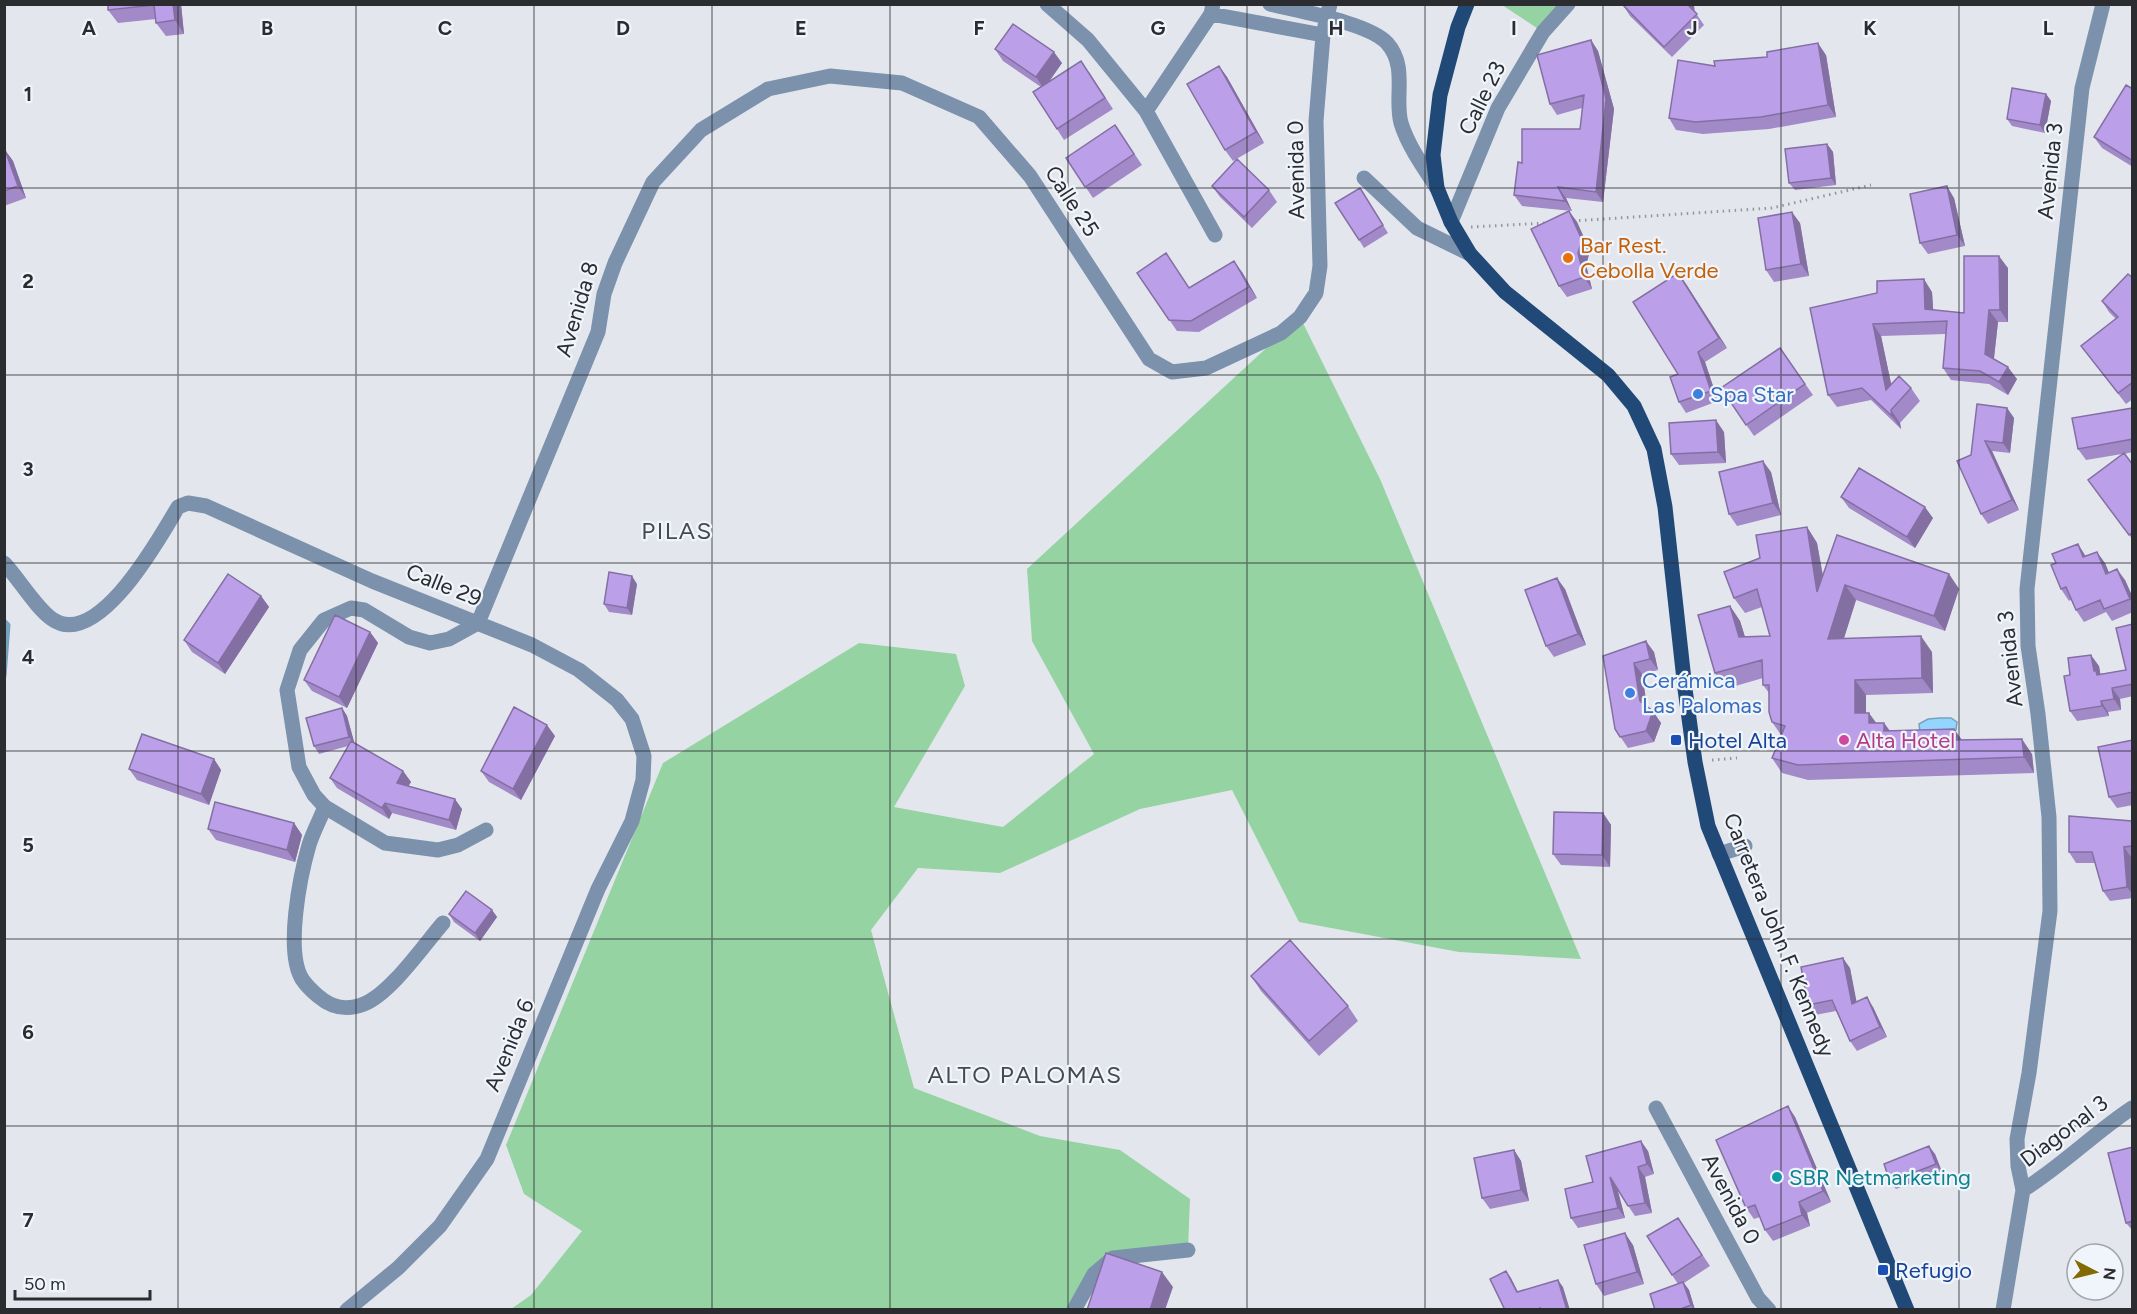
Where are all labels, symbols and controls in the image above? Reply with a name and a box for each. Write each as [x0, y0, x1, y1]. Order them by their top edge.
text: A [82, 16, 97, 40]
text: B [261, 16, 273, 40]
text: C [438, 16, 452, 40]
text: D [616, 16, 630, 40]
text: E [795, 16, 807, 40]
text: F [973, 16, 985, 40]
text: G [1151, 16, 1166, 40]
text: H [1329, 16, 1344, 40]
text: I [1511, 16, 1517, 40]
text: J [1686, 16, 1698, 40]
text: K [1863, 16, 1877, 40]
text: L [2043, 16, 2054, 40]
street label: Calle 23 [1453, 57, 1511, 139]
text: 1 [24, 82, 32, 106]
street label: Avenida 0 [1282, 120, 1310, 220]
street label: Avenida 3 [2032, 121, 2068, 221]
street label: Calle 25 [1039, 160, 1105, 242]
place label: Bar Rest. Cebolla Verde [1580, 232, 1719, 284]
marker: Bar Rest. Cebolla Verde [1561, 251, 1575, 265]
street label: Avenida 8 [550, 258, 604, 360]
text: 2 [22, 269, 34, 293]
place label: Spa Star [1710, 381, 1794, 408]
marker: Spa Star [1691, 387, 1705, 401]
text: 3 [22, 457, 34, 481]
district label: PILAS [641, 516, 713, 545]
street label: Calle 29 [402, 558, 486, 612]
street label: Avenida 3 [1992, 609, 2028, 709]
text: 4 [22, 645, 35, 669]
place label: Cerámica Las Palomas [1642, 667, 1762, 719]
marker: Cerámica Las Palomas [1623, 686, 1637, 700]
place label: Hotel Alta [1688, 727, 1787, 754]
place label: Alta Hotel [1856, 727, 1955, 754]
marker: Hotel Alta [1669, 733, 1683, 747]
marker: Alta Hotel [1837, 733, 1851, 747]
street label: Carretera John F. Kennedy [1718, 809, 1840, 1061]
text: 5 [22, 833, 34, 857]
street label: Avenida 6 [478, 995, 540, 1095]
text: 6 [22, 1020, 34, 1044]
district label: ALTO PALOMAS [928, 1060, 1122, 1089]
street label: Diagonal 3 [2015, 1089, 2113, 1173]
street label: Avenida 0 [1696, 1149, 1766, 1249]
place label: SBR Netmarketing [1789, 1164, 1971, 1191]
marker: SBR Netmarketing [1770, 1170, 1784, 1184]
text: 7 [22, 1208, 34, 1232]
north arrow [2065, 1242, 2125, 1302]
place label: Refugio [1895, 1257, 1972, 1284]
scale bar [15, 1263, 150, 1301]
marker: Refugio [1876, 1263, 1890, 1277]
text: N [2099, 1266, 2120, 1281]
text: 50 m [24, 1273, 66, 1295]

